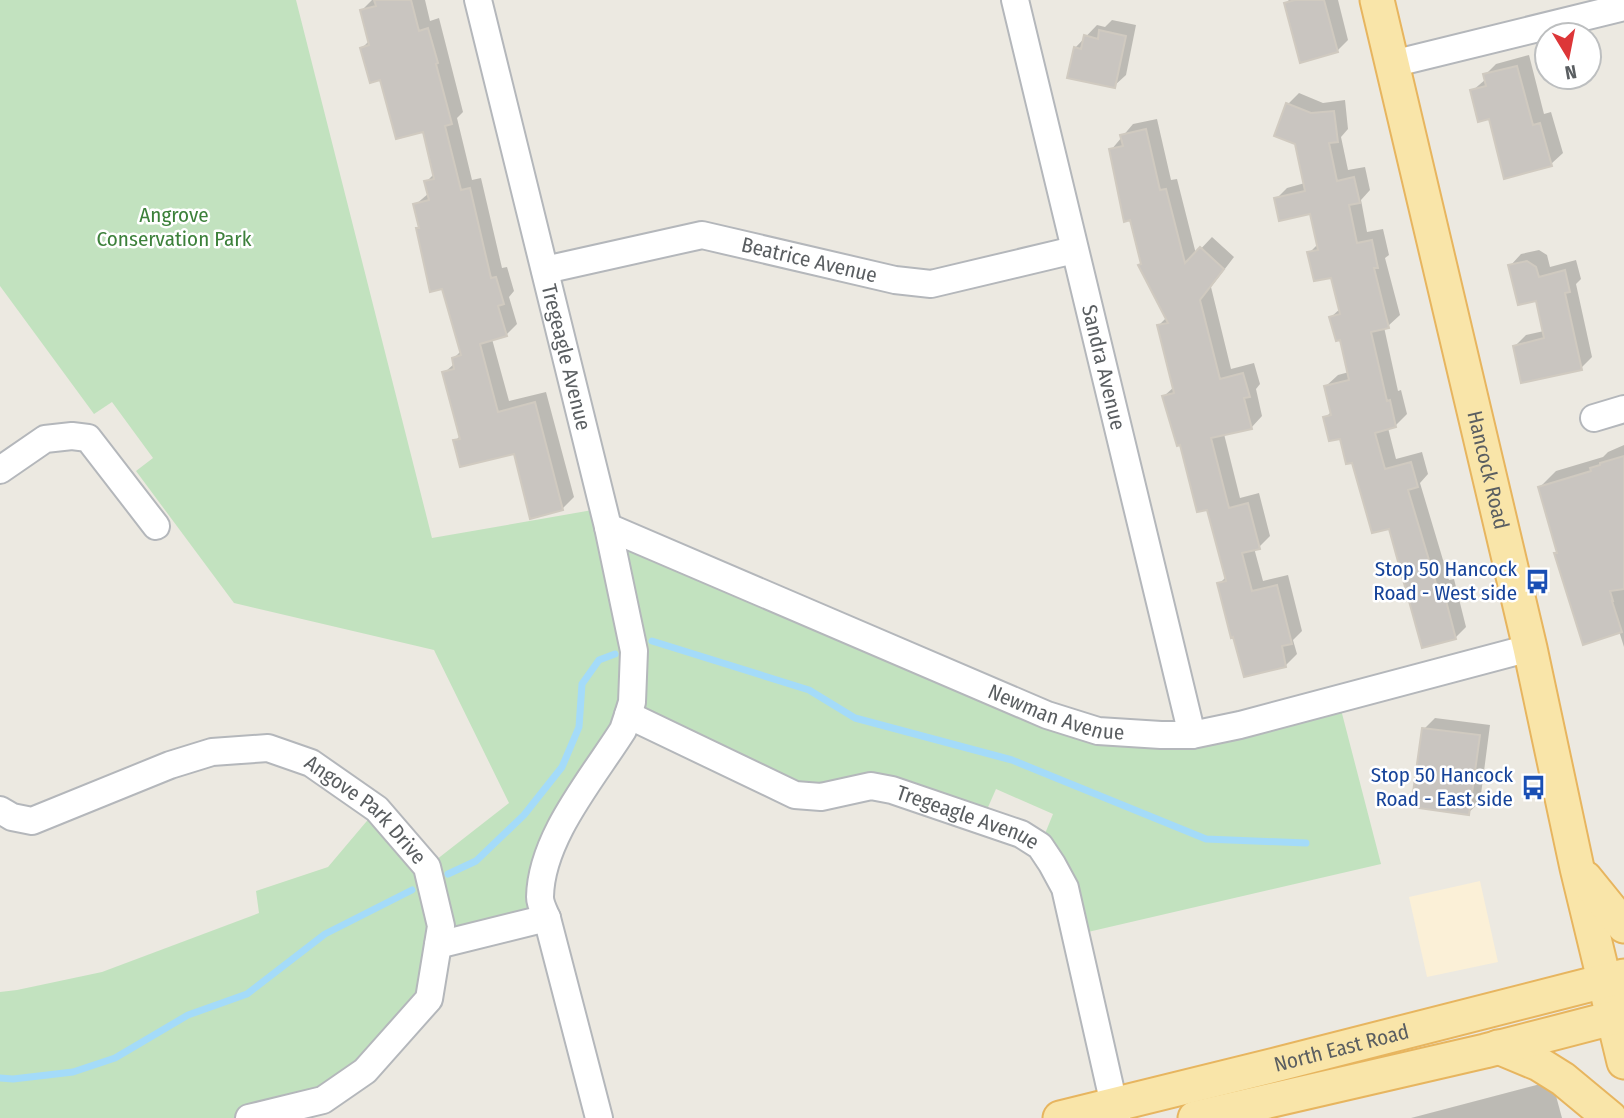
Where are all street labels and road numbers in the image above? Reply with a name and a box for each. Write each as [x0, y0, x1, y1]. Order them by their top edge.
street label: Beatrice Avenue [739, 232, 880, 288]
street label: Tregeagle Avenue [536, 281, 597, 433]
street label: Sandra Avenue [1076, 302, 1131, 433]
street label: Hancock Road [1461, 408, 1515, 532]
street label: Newman Avenue [984, 678, 1125, 746]
street label: Angove Park Drive [300, 750, 432, 870]
street label: Tregeagle Avenue [893, 779, 1044, 855]
street label: North East Road [1271, 1018, 1412, 1078]

